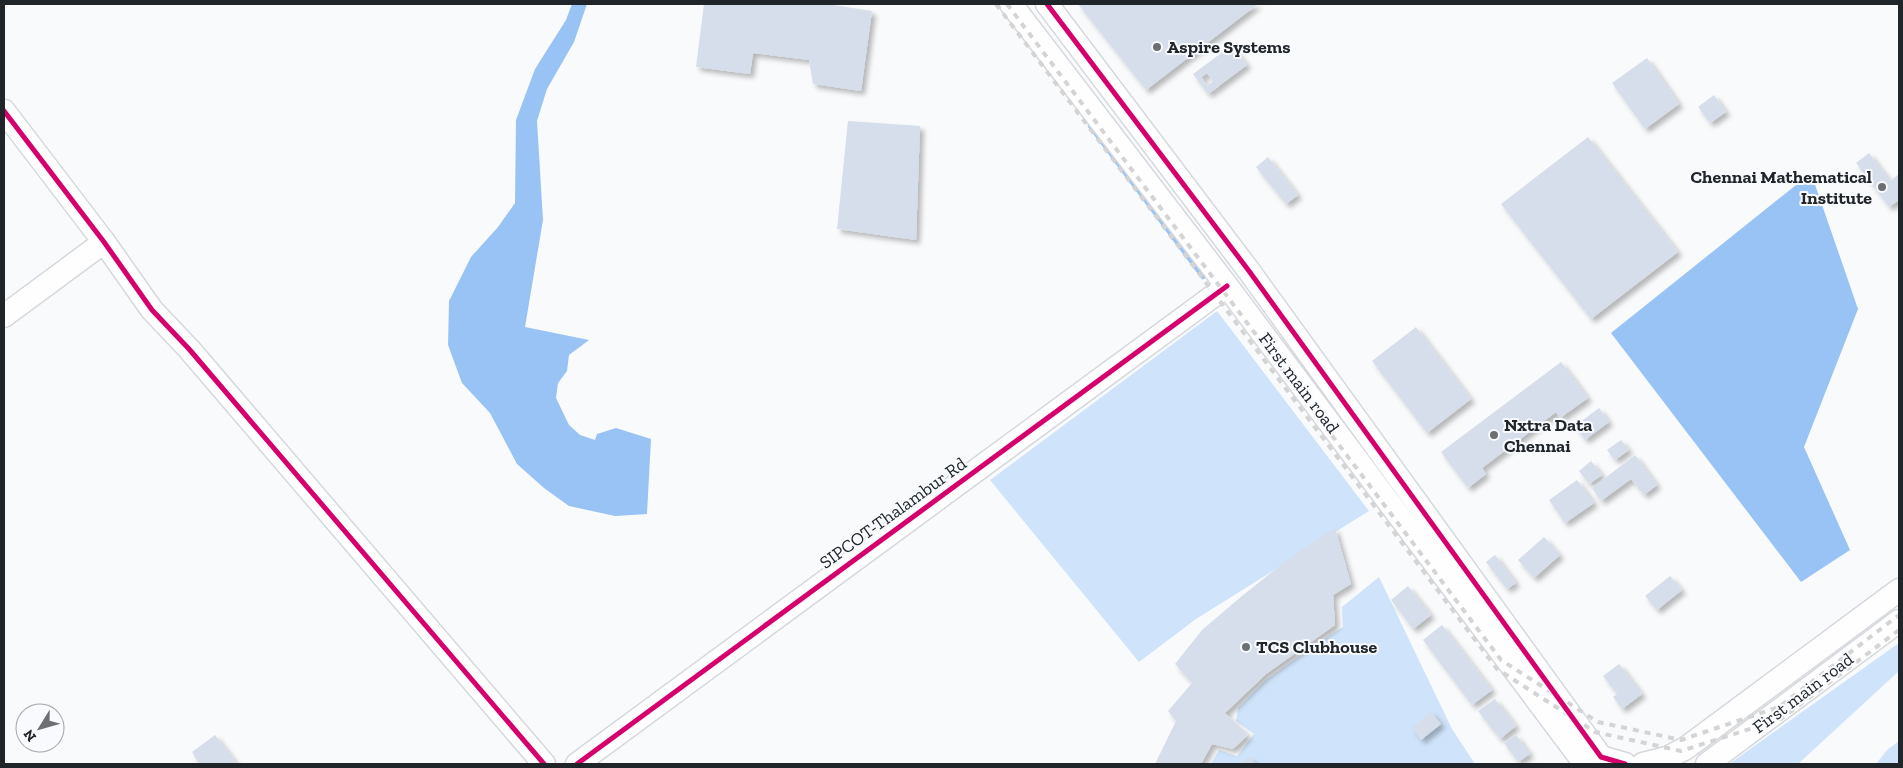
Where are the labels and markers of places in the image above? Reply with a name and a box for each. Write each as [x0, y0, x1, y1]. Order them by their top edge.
place label: Aspire Systems [1167, 36, 1291, 58]
marker: Aspire Systems [1151, 41, 1163, 53]
place label: Chennai Mathematical Institute [1690, 166, 1872, 209]
marker: Chennai Mathematical Institute [1876, 181, 1888, 193]
place label: Nxtra Data Chennai [1504, 414, 1592, 457]
marker: Nxtra Data Chennai [1488, 429, 1500, 441]
place label: TCS Clubhouse [1256, 636, 1378, 658]
marker: TCS Clubhouse [1240, 641, 1252, 653]

